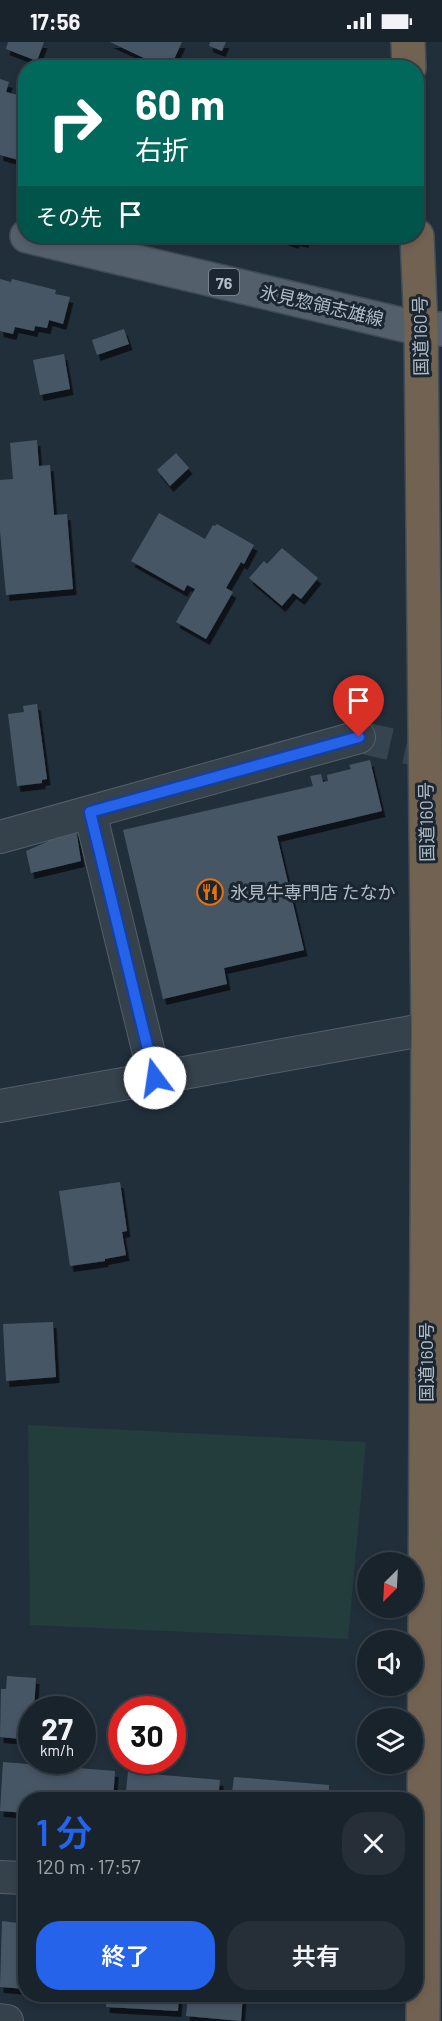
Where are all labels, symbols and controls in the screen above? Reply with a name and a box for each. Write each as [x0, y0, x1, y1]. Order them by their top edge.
text: 17:56 [30, 8, 80, 34]
text: 60 m [135, 78, 225, 128]
icon: right [36, 84, 114, 162]
text: 右折 [135, 133, 189, 165]
icon: arrive [114, 198, 147, 231]
text: その先 [36, 203, 102, 229]
road number: 76 [209, 269, 239, 295]
street label: 氷見惣領志雄線 [258, 280, 386, 330]
street label: 国道160号 [408, 296, 432, 376]
pin [333, 675, 384, 737]
icon: arrive [342, 684, 375, 717]
street label: 国道160号 [414, 782, 438, 862]
restaurant icon: 氷見牛専門店 たなか [195, 877, 225, 907]
place label: 氷見牛専門店 たなか [230, 881, 396, 903]
position arrow [123, 1046, 187, 1110]
street label: 国道160号 [415, 1322, 437, 1402]
north arrow [357, 1552, 423, 1618]
map controls [357, 1552, 423, 1774]
button: sound [357, 1630, 423, 1696]
speed limit sign: 30 [108, 1696, 186, 1774]
button: layers [357, 1708, 423, 1774]
text: 27 [41, 1710, 73, 1746]
text: km/h [40, 1741, 74, 1759]
text: 1 分 [36, 1810, 92, 1853]
button: close [342, 1812, 405, 1875]
text: 120 m · 17:57 [36, 1854, 141, 1878]
button: 終了 [36, 1921, 215, 1990]
button: 共有 [227, 1921, 405, 1990]

